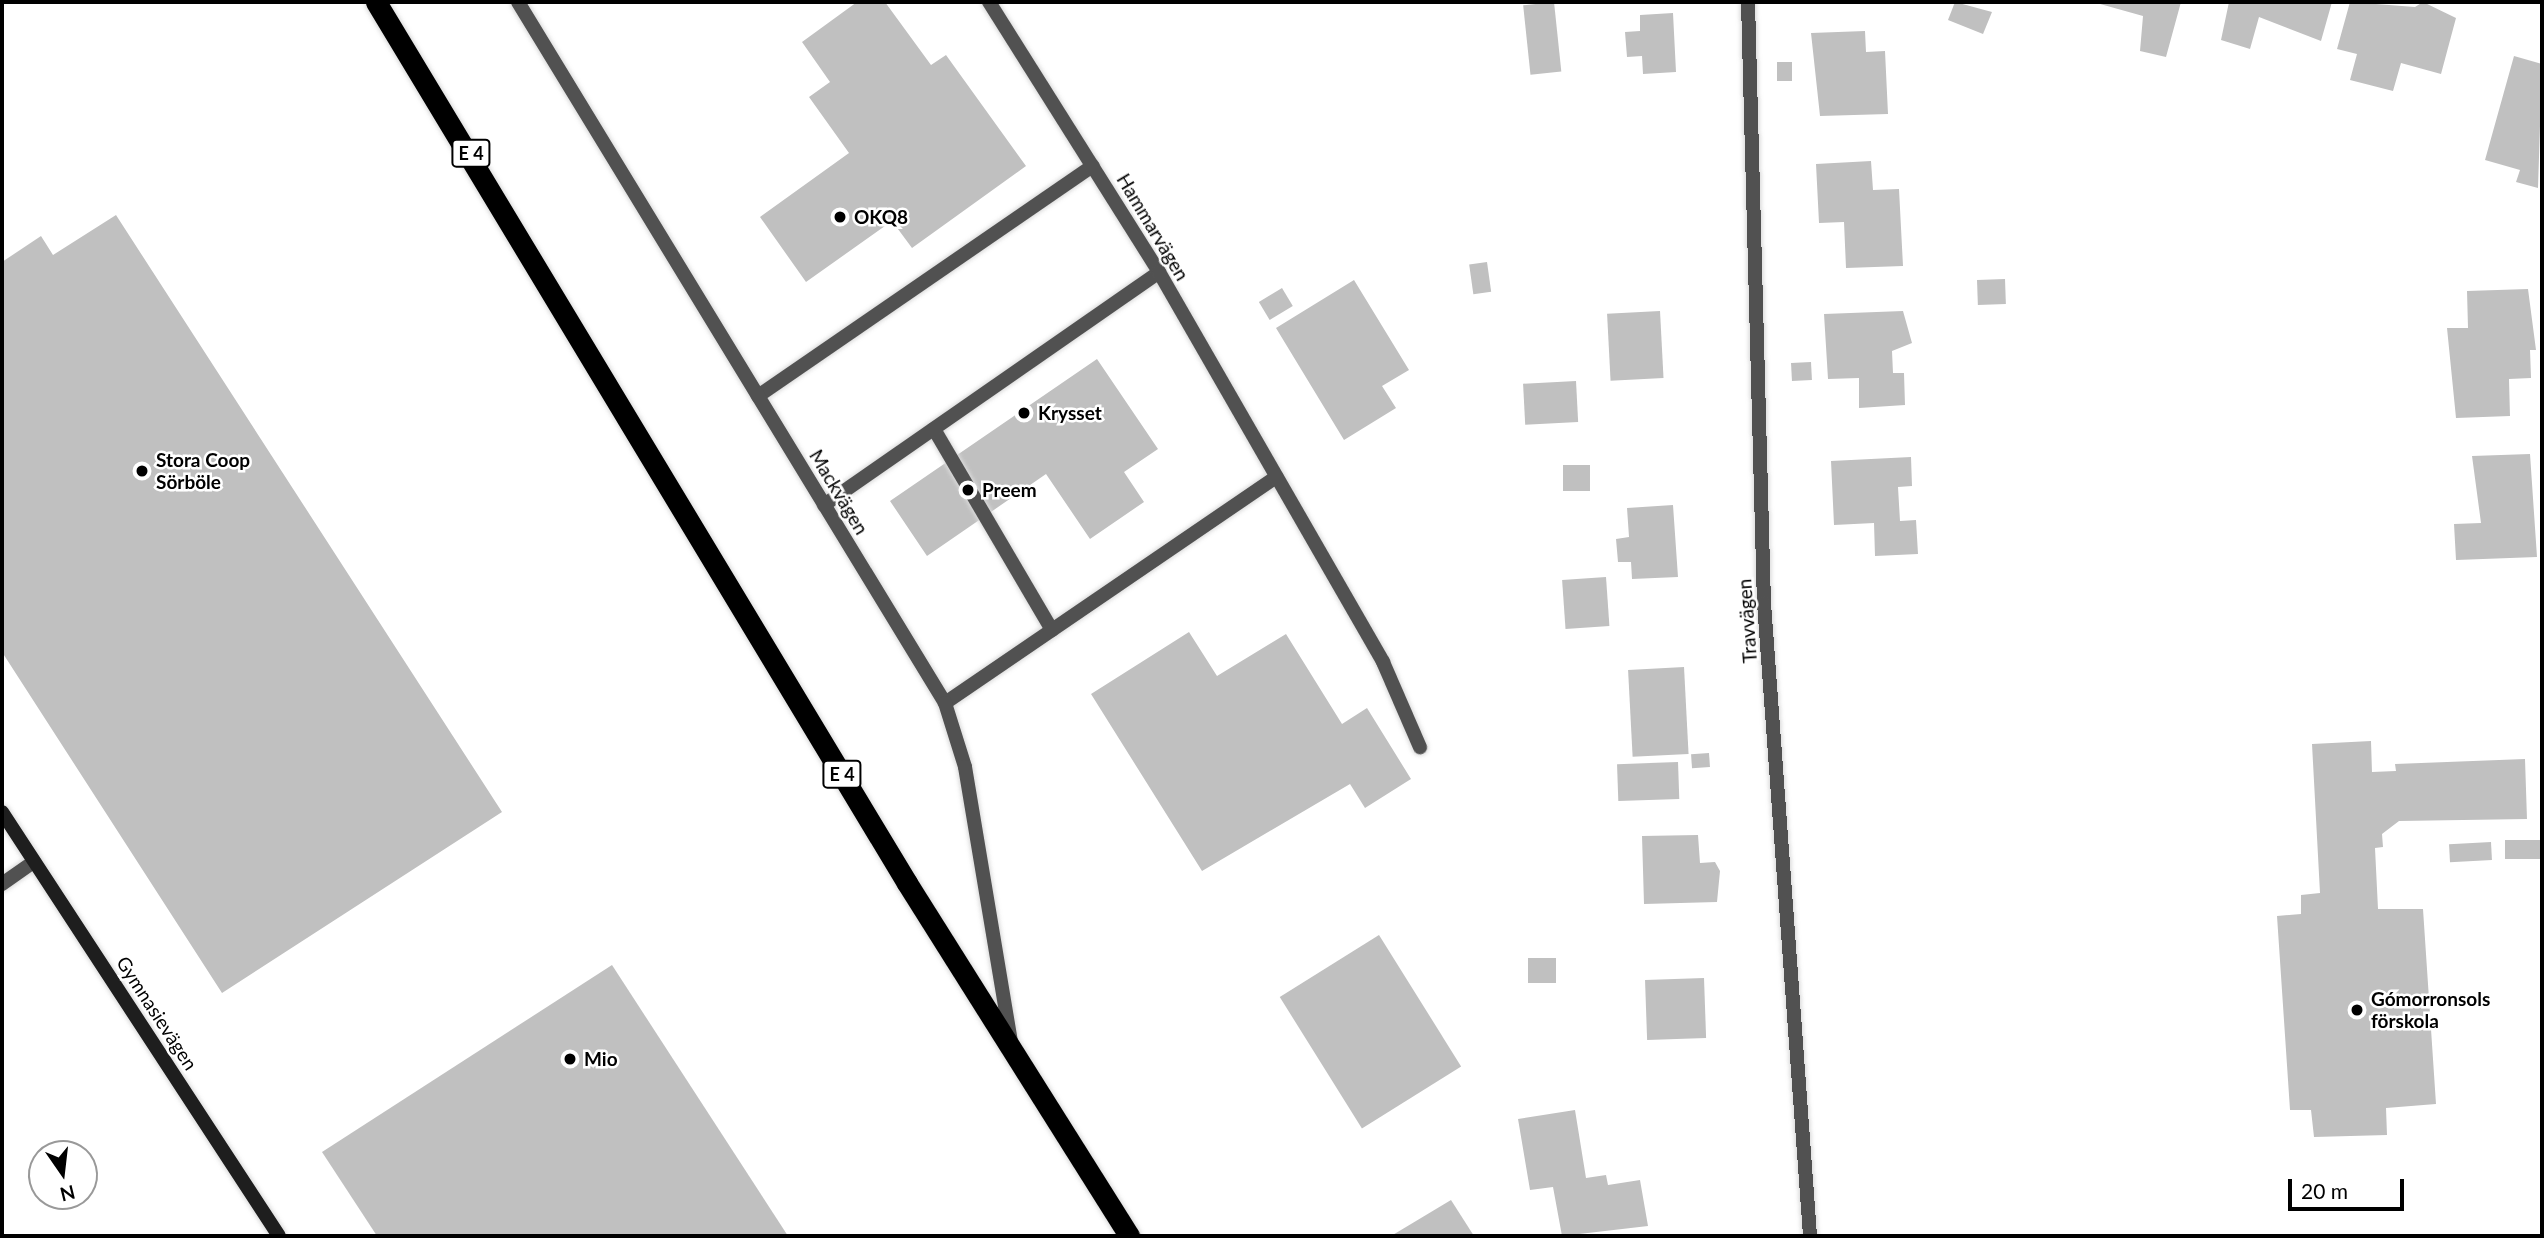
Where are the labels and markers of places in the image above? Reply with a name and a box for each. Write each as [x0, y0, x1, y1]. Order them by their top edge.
place label: OKQ8 [854, 206, 908, 228]
marker: OKQ8 [832, 209, 848, 225]
place label: Krysset [1038, 402, 1102, 424]
marker: Krysset [1016, 405, 1032, 421]
place label: Stora Coop Sörböle [156, 449, 250, 493]
marker: Stora Coop Sörböle [134, 463, 150, 479]
place label: Preem [982, 479, 1037, 501]
marker: Preem [960, 482, 976, 498]
place label: Gómorronsols förskola [2371, 988, 2490, 1032]
marker: Gómorronsols förskola [2349, 1002, 2365, 1018]
place label: Mio [584, 1048, 618, 1070]
marker: Mio [562, 1051, 578, 1067]

